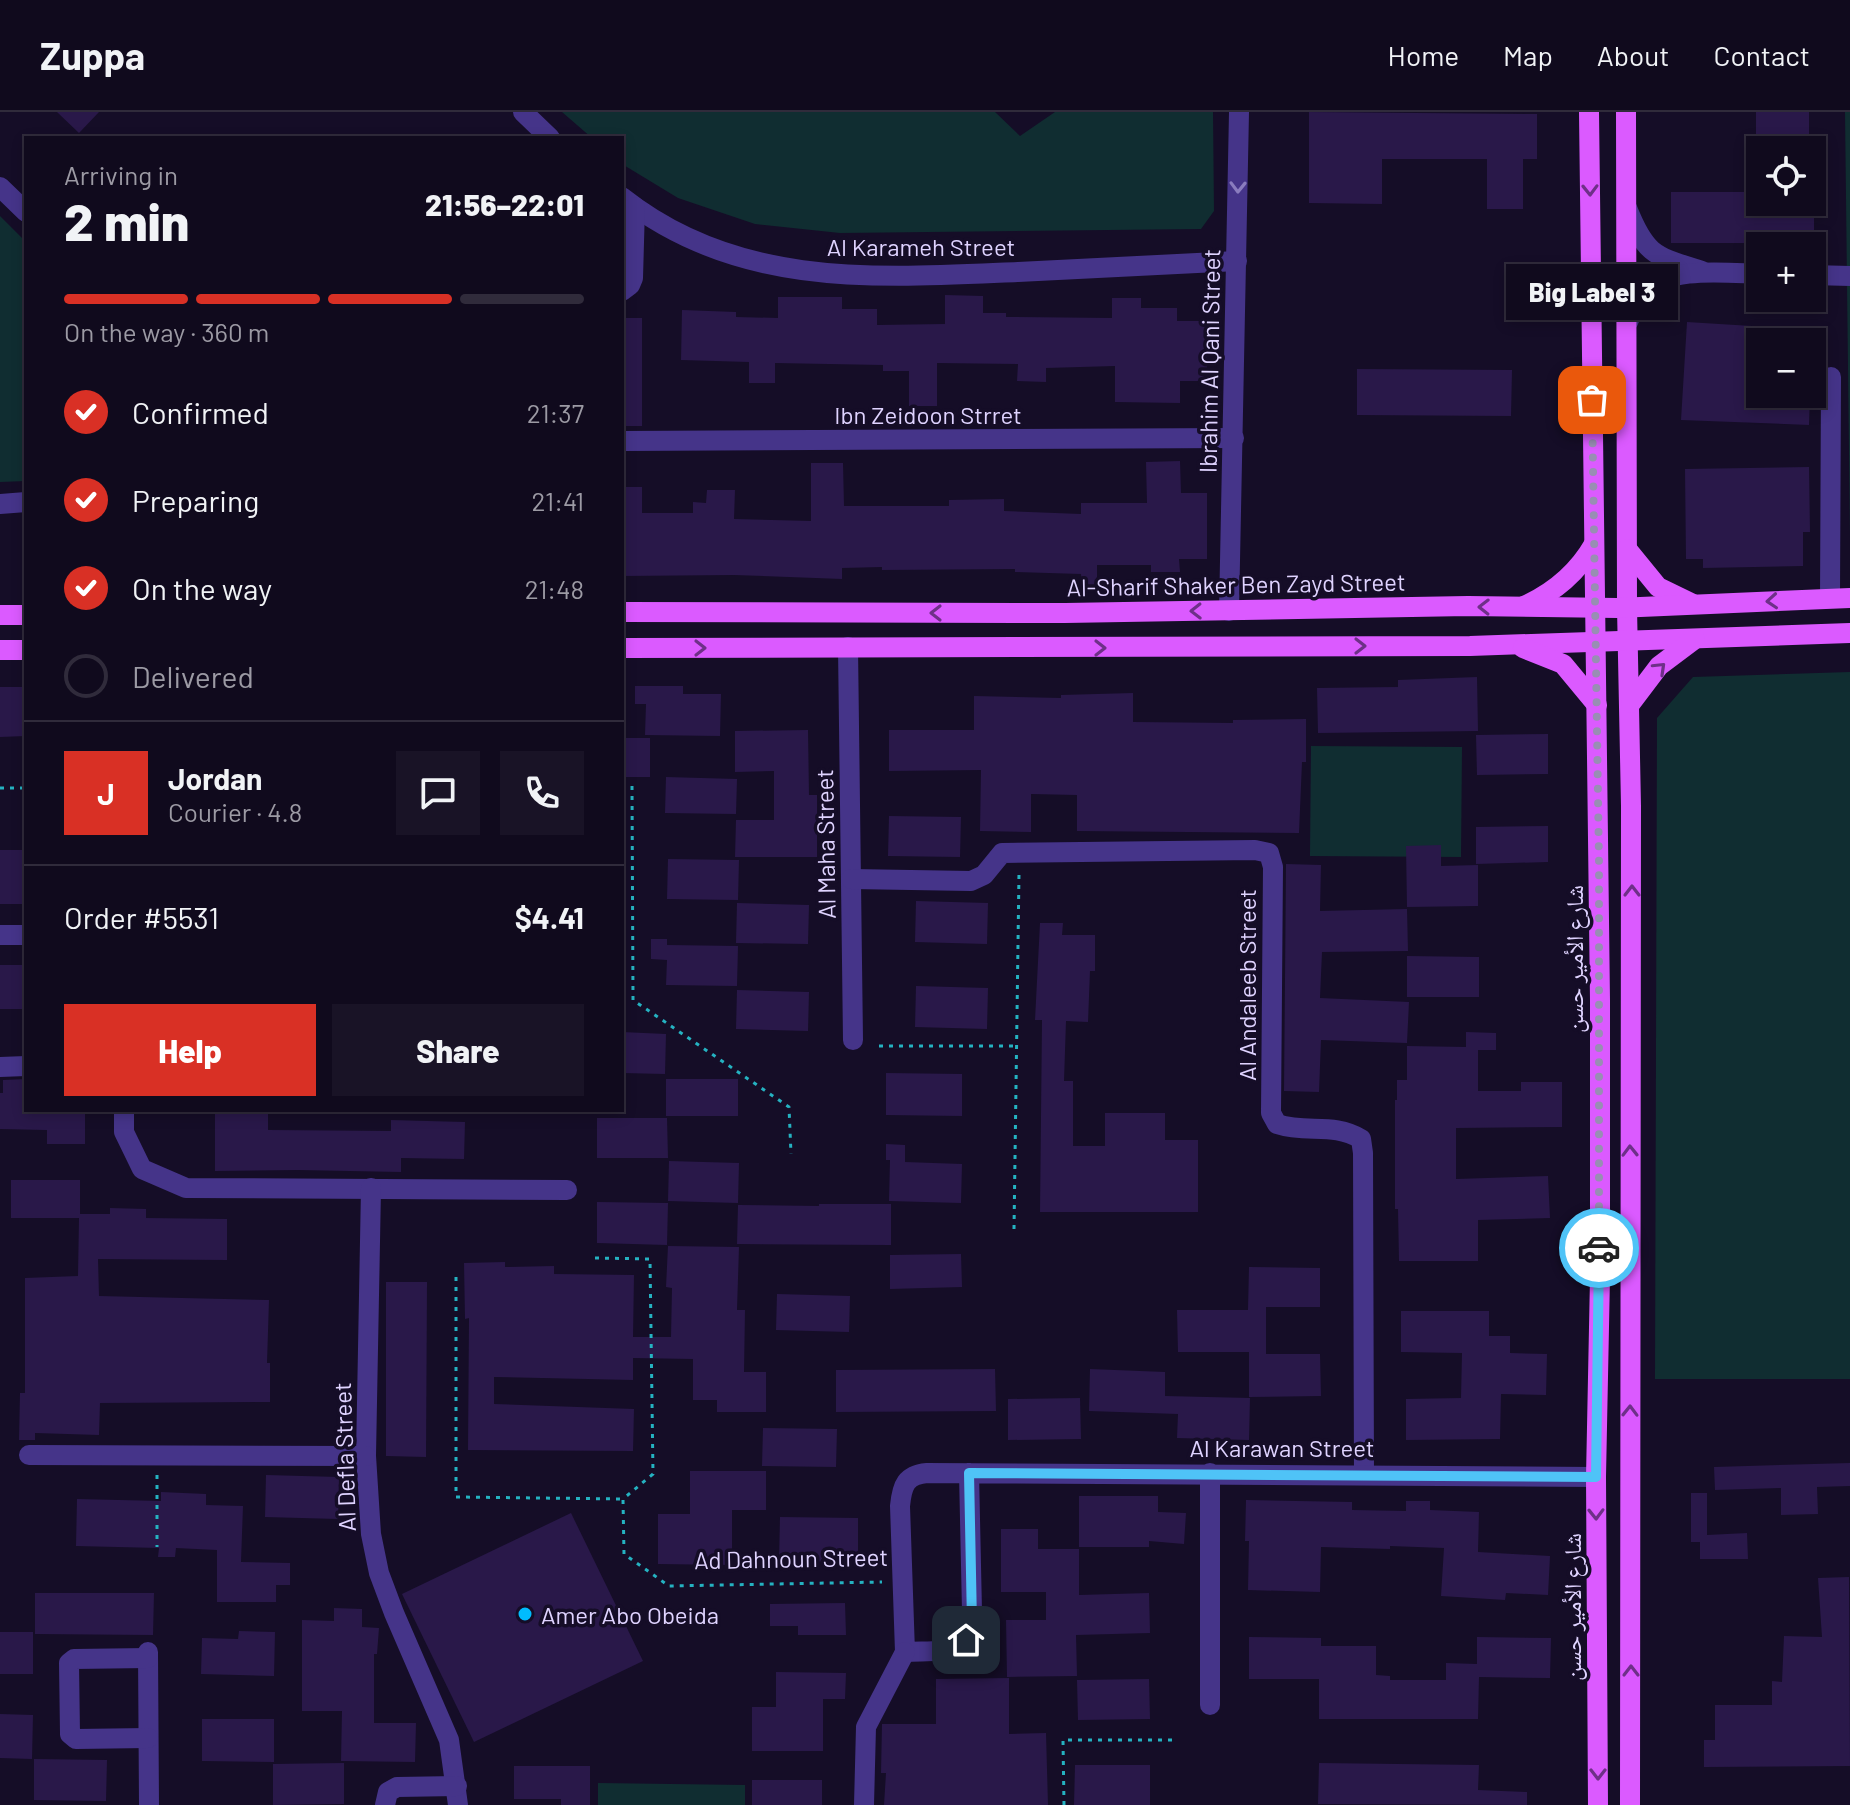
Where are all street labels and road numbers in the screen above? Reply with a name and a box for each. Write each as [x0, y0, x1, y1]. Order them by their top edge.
street label: Al Karameh Street [827, 232, 1015, 261]
street label: Ibrahim Al Qani Street [1193, 249, 1225, 473]
street label: Ibn Zeidoon Strret [834, 400, 1022, 429]
street label: Al-Sharif Shaker Ben Zayd Street [1066, 567, 1406, 601]
street label: Al Maha Street [809, 769, 841, 919]
street label: شارع الأمير حسن [1559, 885, 1590, 1033]
street label: Al Andaleeb Street [1232, 889, 1261, 1081]
street label: Al Defla Street [327, 1382, 361, 1532]
street label: Al Karawan Street [1189, 1433, 1375, 1462]
street label: شارع الأمير حسن [1557, 1533, 1588, 1681]
street label: Ad Dahnoun Street [694, 1542, 888, 1574]

